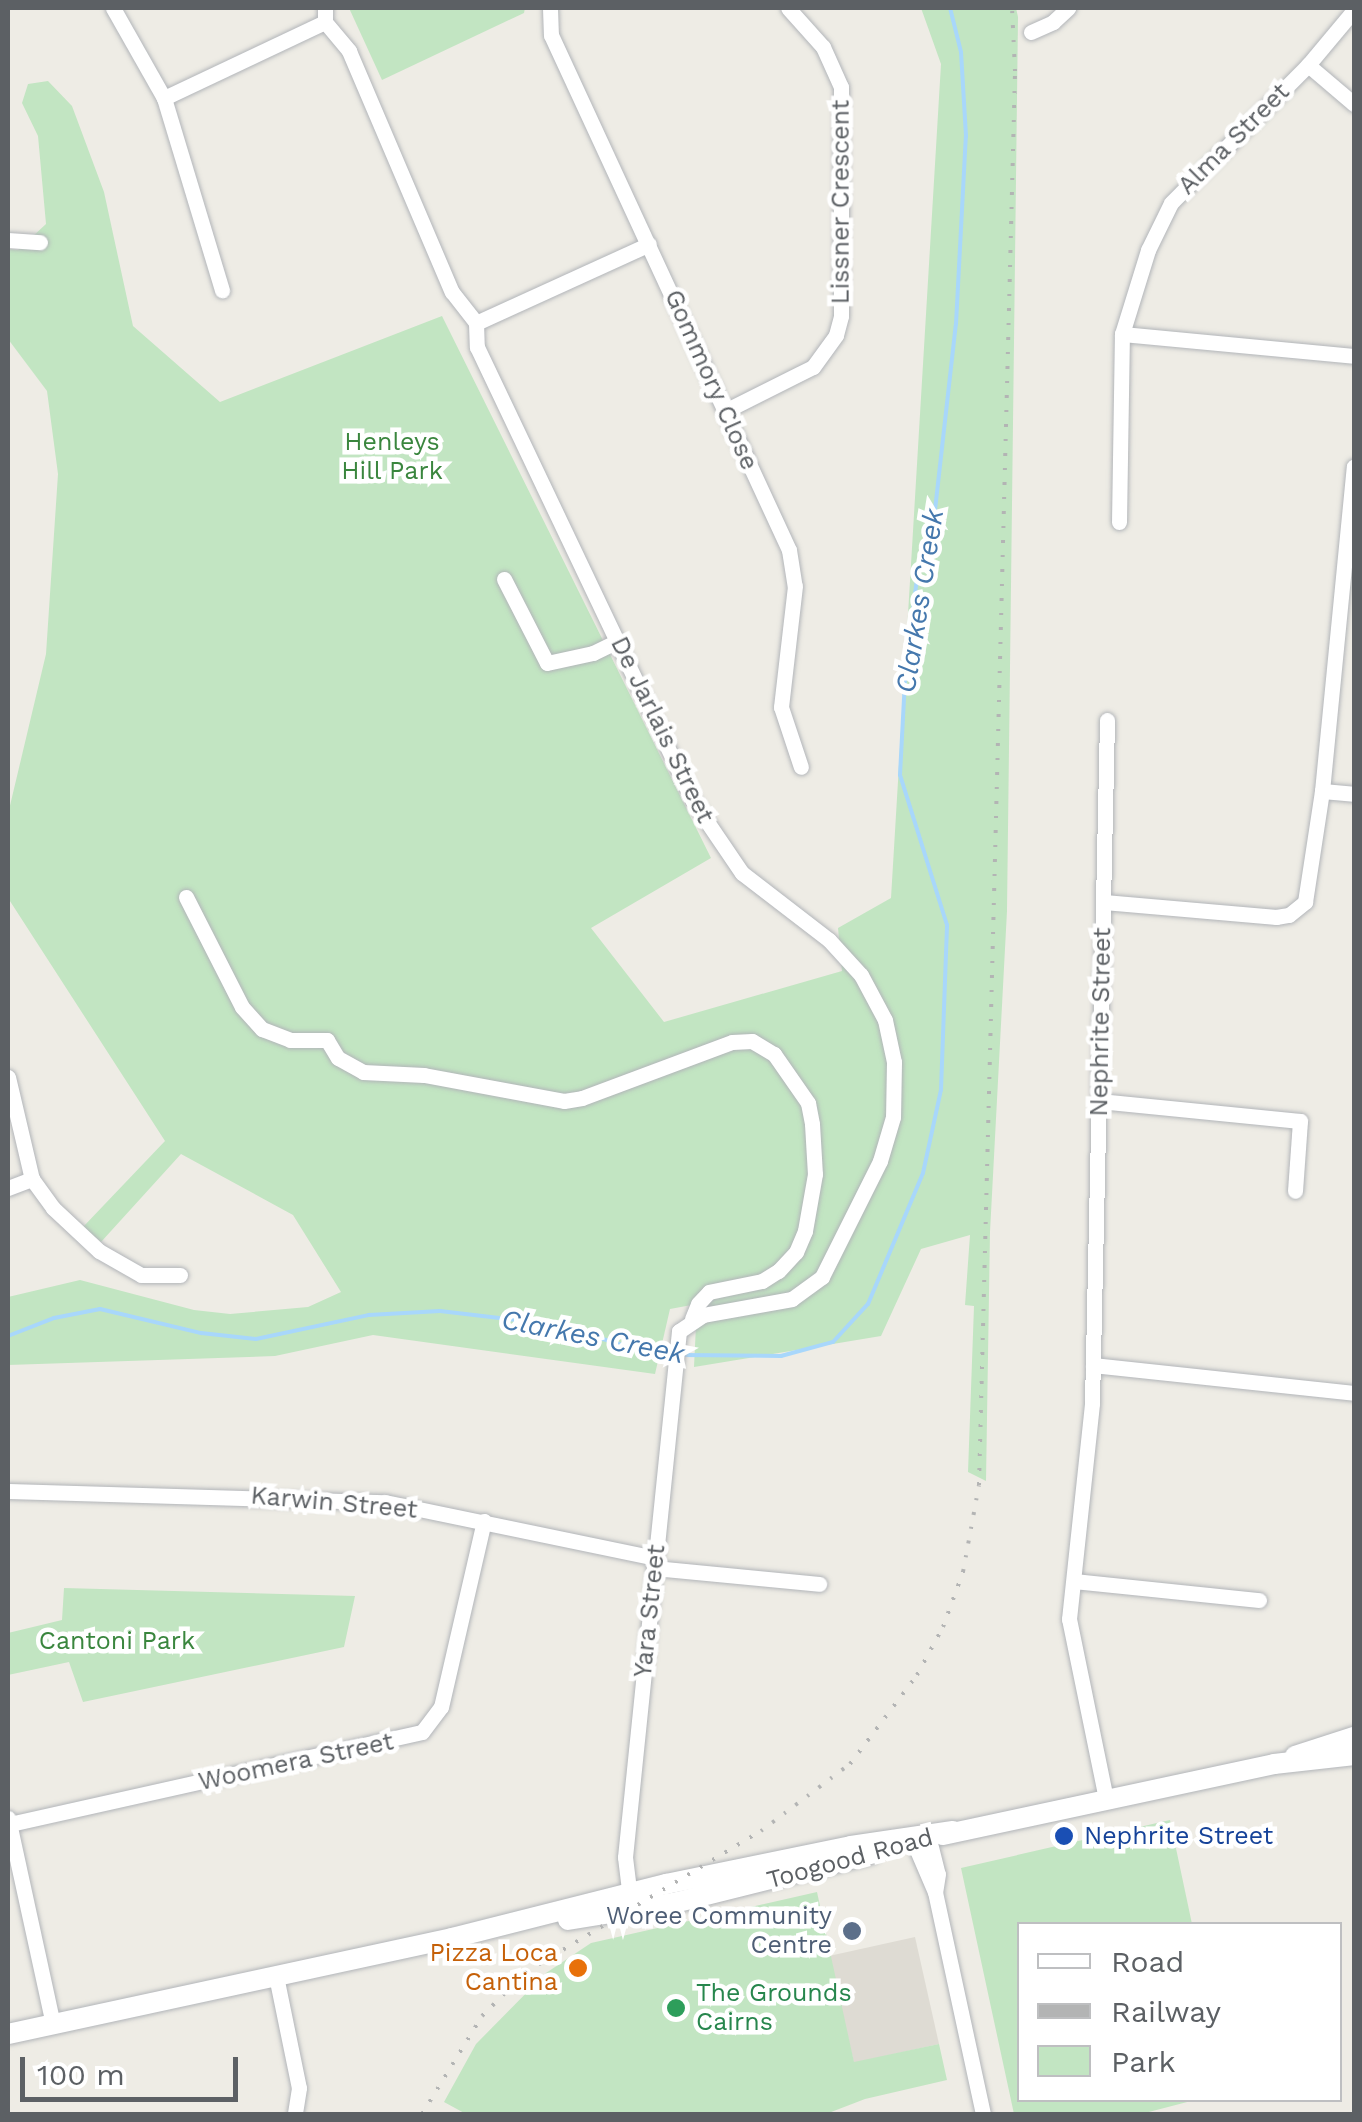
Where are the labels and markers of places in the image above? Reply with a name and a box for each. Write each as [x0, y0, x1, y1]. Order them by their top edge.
place label: Nephrite Street [1084, 1821, 1273, 1851]
marker: Nephrite Street [1053, 1825, 1075, 1847]
place label: Woree Community Centre [606, 1902, 832, 1961]
marker: Woree Community Centre [841, 1920, 863, 1942]
place label: Pizza Loca Cantina [429, 1939, 558, 1998]
marker: Pizza Loca Cantina [567, 1957, 589, 1979]
place label: The Grounds Cairns [696, 1979, 852, 2038]
marker: The Grounds Cairns [665, 1997, 687, 2019]

